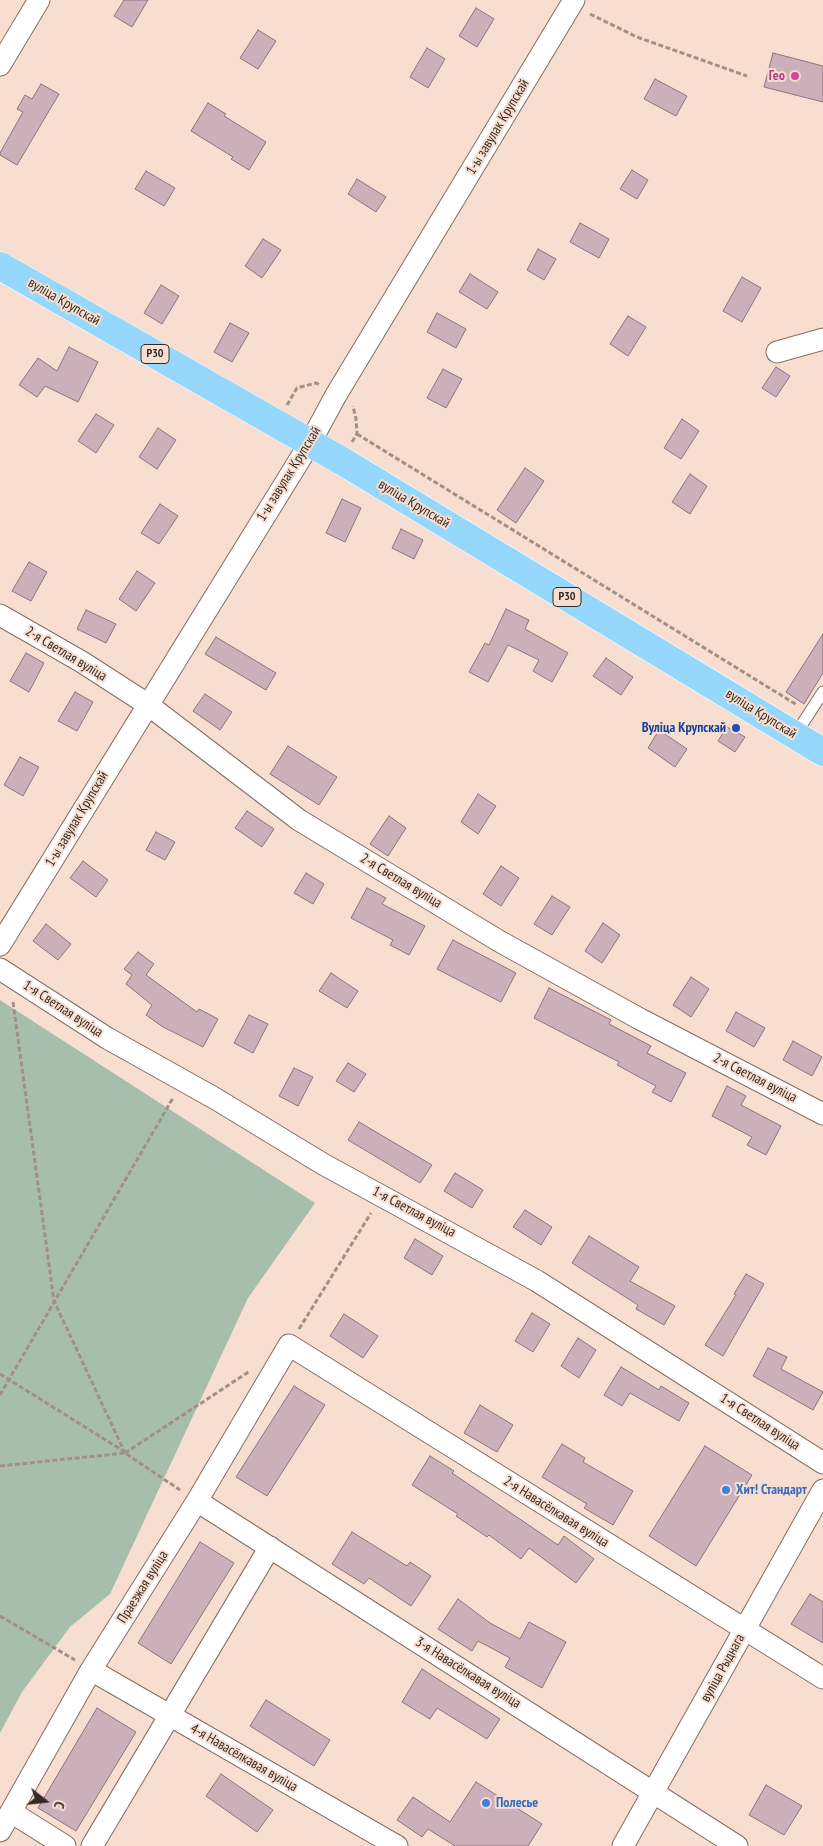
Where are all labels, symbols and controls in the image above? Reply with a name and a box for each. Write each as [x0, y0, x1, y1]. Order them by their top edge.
place label: Гео [769, 68, 785, 84]
marker: Гео [789, 70, 801, 82]
street label: 1-ы завулак Крупскай [463, 76, 533, 178]
street label: вуліца Крупскай [25, 275, 103, 329]
road number: Р30 [141, 344, 169, 364]
street label: 1-ы завулак Крупскай [253, 424, 325, 524]
street label: вуліца Крупскай [375, 476, 453, 532]
road number: Р30 [553, 588, 581, 606]
street label: 2-я Светлая вуліца [22, 623, 110, 685]
street label: вуліца Крупскай [722, 686, 800, 742]
place label: Вуліца Крупскай [642, 720, 726, 736]
marker: Вуліца Крупскай [730, 722, 742, 734]
street label: 1-ы завулак Крупскай [42, 768, 112, 870]
street label: 2-я Светлая вуліца [357, 850, 445, 912]
street label: 1-я Светлая вуліца [20, 977, 106, 1041]
street label: 2-я Светлая вуліца [710, 1050, 800, 1106]
street label: 1-я Светлая вуліца [370, 1183, 458, 1241]
street label: 1-я Светлая вуліца [717, 1390, 803, 1454]
street label: 2-я Навасёлкавая вуліца [500, 1473, 612, 1551]
place label: Хит! Стандарт [736, 1482, 807, 1498]
marker: Хит! Стандарт [720, 1484, 732, 1496]
street label: Праезжая вуліца [114, 1548, 172, 1626]
street label: вуліца Рыднага [697, 1631, 749, 1705]
street label: 3-я Навасёлкавая вуліца [412, 1634, 524, 1712]
street label: 4-я Навасёлкавая вуліца [187, 1720, 301, 1796]
north arrow [20, 1776, 70, 1826]
place label: Полесье [496, 1795, 538, 1811]
marker: Полесье [480, 1797, 492, 1809]
text: С [50, 1800, 69, 1811]

